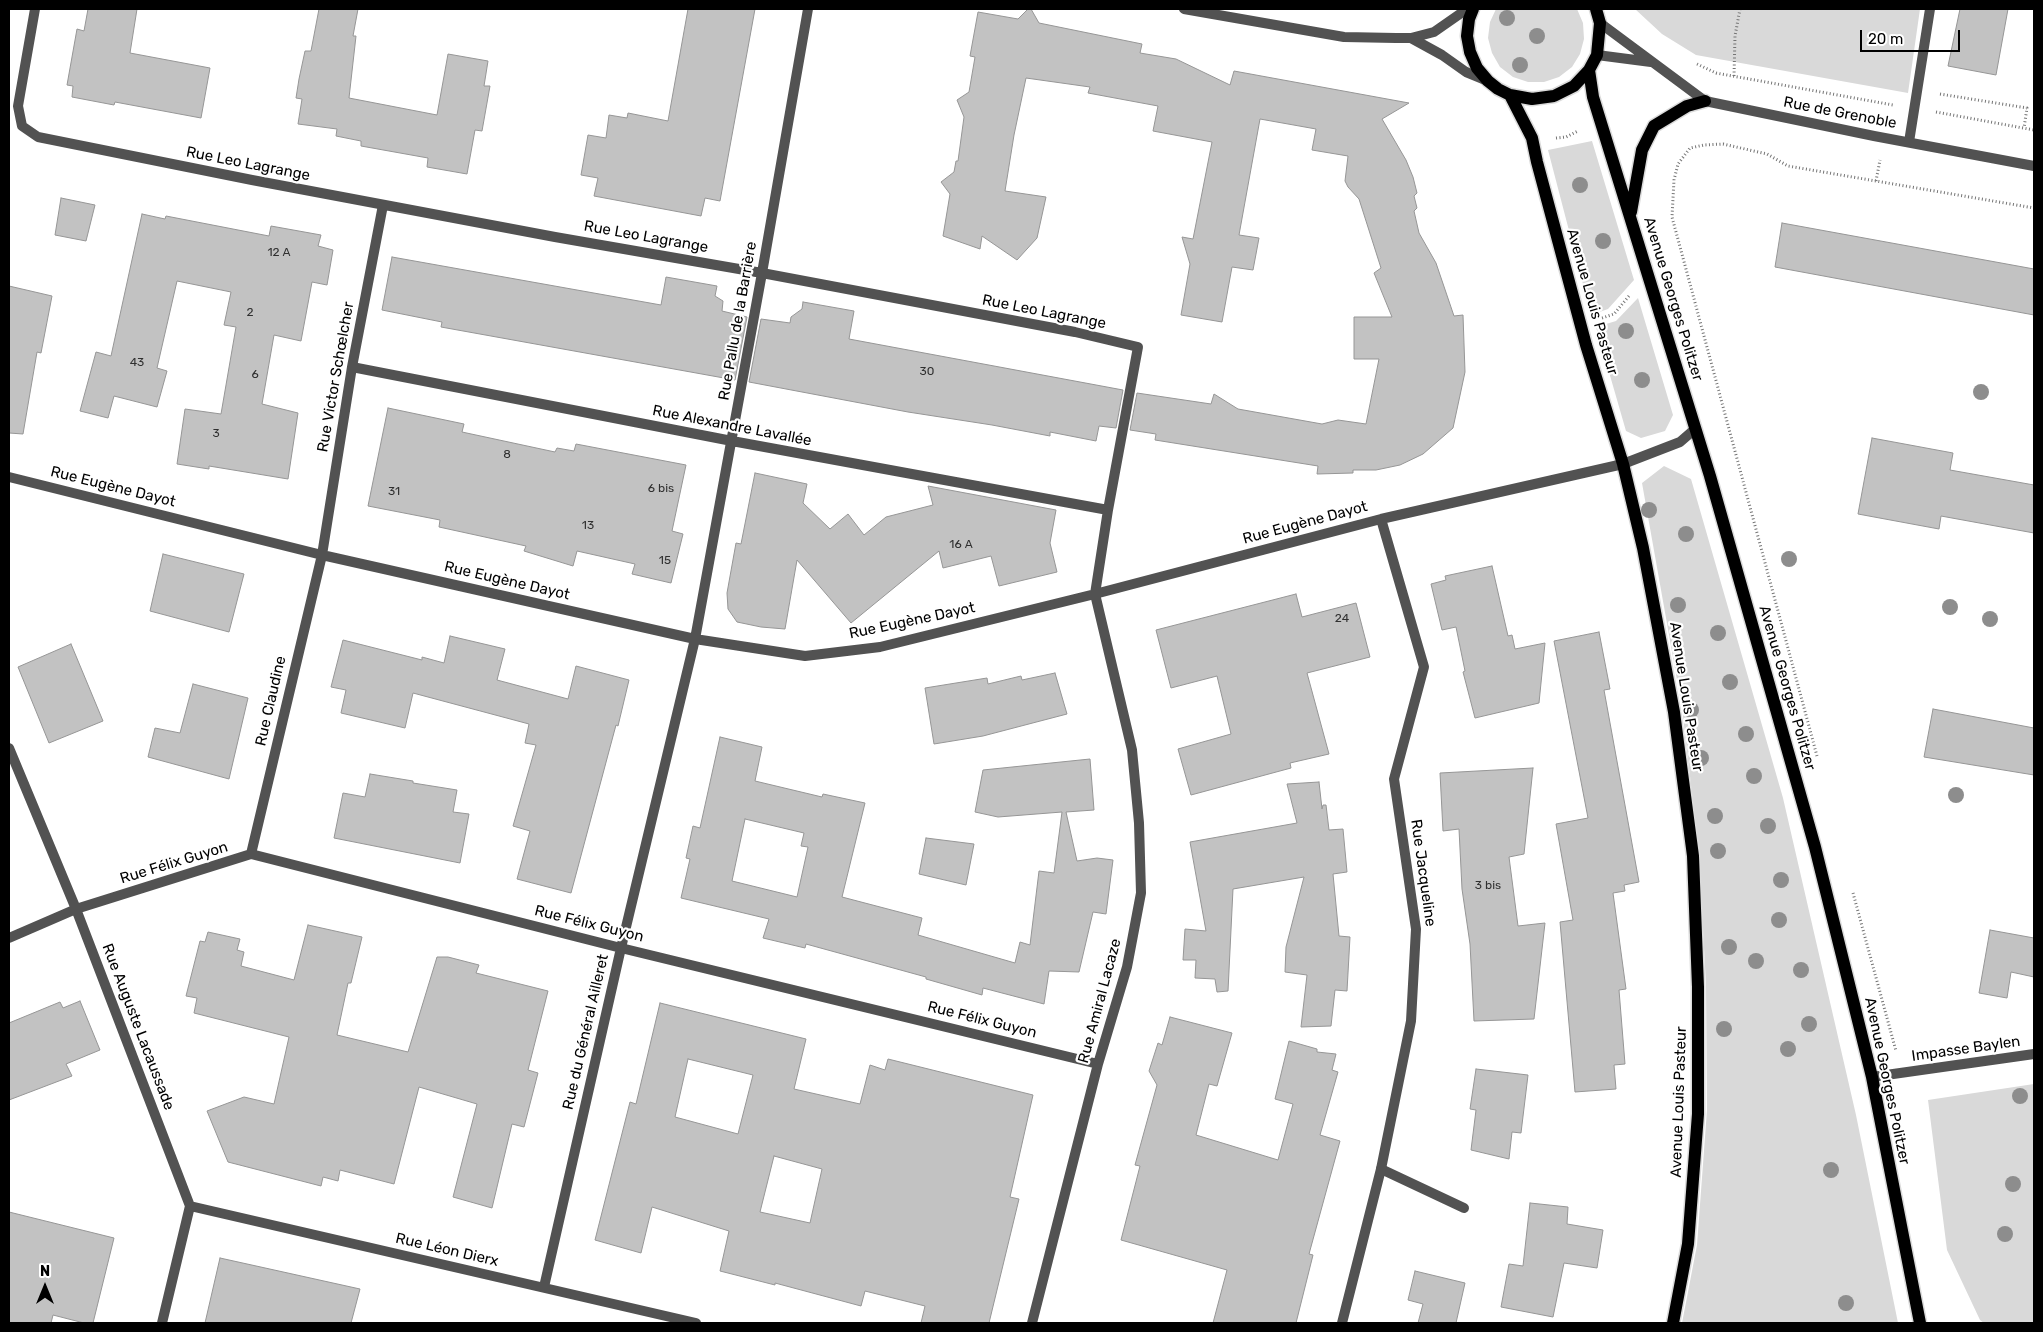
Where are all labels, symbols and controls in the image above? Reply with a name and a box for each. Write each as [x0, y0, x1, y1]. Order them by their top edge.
scale bar [1863, 20, 1963, 52]
text: 20 m [1868, 30, 1903, 48]
street label: Rue de Grenoble [1782, 93, 1898, 133]
street label: Rue Leo Lagrange [184, 143, 312, 185]
street label: Avenue Georges Politzer [1639, 215, 1707, 383]
street label: Rue Leo Lagrange [582, 217, 710, 257]
street label: Avenue Louis Pasteur [1562, 227, 1622, 377]
street label: Rue Pallu de la Barrière [715, 240, 761, 402]
house number: 12 A [267, 246, 291, 260]
street label: Rue Leo Lagrange [980, 291, 1108, 333]
street label: Rue Victor Schœlcher [314, 300, 358, 454]
house number: 2 [246, 306, 254, 320]
house number: 43 [130, 356, 144, 370]
house number: 30 [920, 365, 934, 379]
house number: 6 [251, 368, 259, 382]
street label: Rue Alexandre Lavallée [651, 402, 813, 450]
house number: 3 [212, 427, 220, 441]
house number: 8 [503, 448, 511, 462]
street label: Rue Eugène Dayot [49, 463, 177, 511]
house number: 6 bis [648, 482, 674, 496]
house number: 31 [388, 485, 400, 499]
street label: Rue Eugène Dayot [1241, 498, 1369, 548]
house number: 13 [582, 519, 594, 533]
house number: 16 A [949, 538, 973, 552]
house number: 15 [659, 554, 671, 568]
street label: Rue Eugène Dayot [442, 558, 572, 604]
street label: Rue Eugène Dayot [847, 599, 977, 643]
street label: Avenue Georges Politzer [1755, 604, 1819, 772]
house number: 24 [1335, 612, 1349, 626]
street label: Avenue Louis Pasteur [1665, 621, 1707, 773]
street label: Rue Claudine [252, 654, 290, 748]
street label: Rue Jacqueline [1407, 818, 1439, 928]
street label: Rue Félix Guyon [118, 838, 230, 888]
house number: 3 bis [1475, 879, 1501, 893]
street label: Rue Félix Guyon [533, 902, 645, 946]
street label: Rue Amiral Lacaze [1075, 937, 1125, 1065]
street label: Rue Auguste Lacaussade [98, 941, 178, 1113]
street label: Rue du Général Ailleret [559, 953, 613, 1111]
street label: Avenue Georges Politzer [1860, 996, 1914, 1166]
street label: Rue Félix Guyon [926, 998, 1038, 1042]
street label: Avenue Louis Pasteur [1667, 1026, 1691, 1178]
street label: Impasse Baylen [1910, 1032, 2022, 1066]
street label: Rue Léon Dierx [394, 1229, 500, 1271]
north arrow [20, 1262, 70, 1312]
text: N [40, 1263, 50, 1280]

